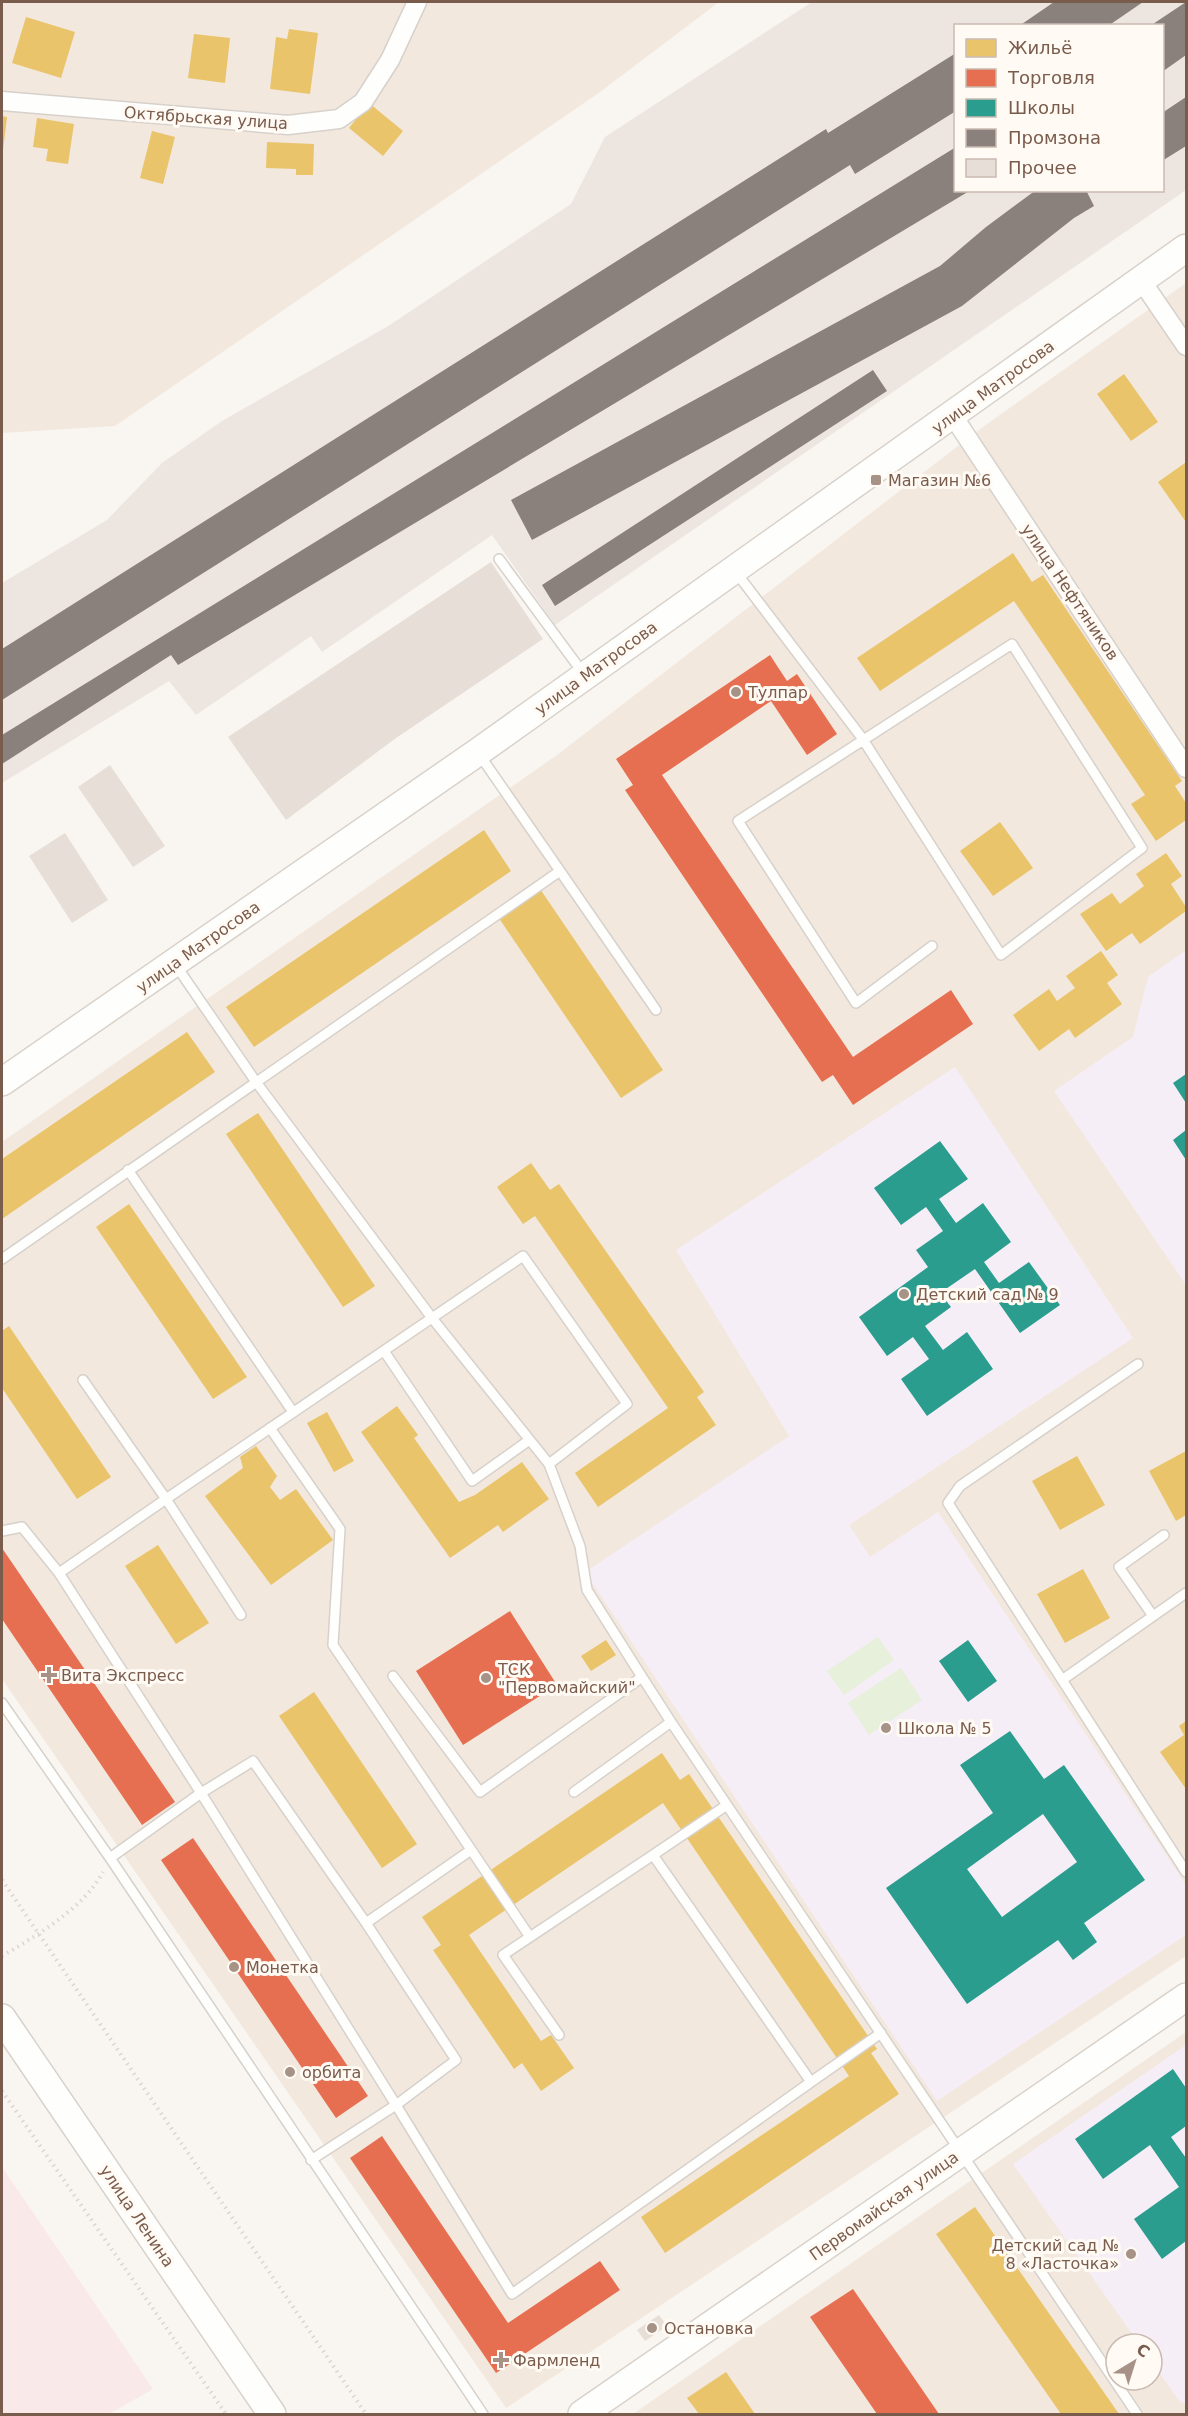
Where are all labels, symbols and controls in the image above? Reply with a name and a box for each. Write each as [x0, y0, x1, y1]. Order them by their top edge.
legend [954, 24, 1164, 192]
text: Жильё [1008, 37, 1072, 58]
text: Торговля [1007, 67, 1095, 88]
text: Школы [1008, 97, 1075, 118]
street label: Октябрьская улица [123, 103, 289, 133]
text: Промзона [1008, 127, 1101, 148]
text: Прочее [1008, 157, 1077, 178]
street label: улица Матросова [928, 336, 1058, 438]
place label: Магазин №6 [888, 471, 991, 490]
marker: Магазин №6 [869, 473, 883, 487]
street label: улица Нефтяников [1017, 520, 1123, 664]
street label: улица Матросова [531, 617, 661, 719]
place label: Тулпар [747, 683, 808, 702]
marker: Тулпар [729, 685, 743, 699]
street label: улица Матросова [133, 897, 263, 997]
place label: Детский сад № 9 [916, 1285, 1059, 1304]
marker: Детский сад № 9 [897, 1287, 911, 1301]
place label: ТСК "Первомайский" [497, 1660, 636, 1697]
place label: Вита Экспресс [61, 1666, 184, 1685]
marker: Вита Экспресс [42, 1668, 56, 1682]
marker: ТСК "Первомайский" [479, 1671, 493, 1685]
place label: Школа № 5 [898, 1719, 992, 1738]
marker: Школа № 5 [879, 1721, 893, 1735]
place label: Монетка [246, 1958, 319, 1977]
marker: Монетка [227, 1960, 241, 1974]
place label: орбита [302, 2063, 361, 2082]
marker: орбита [283, 2065, 297, 2079]
street label: Первомайская улица [806, 2147, 962, 2265]
street label: улица Ленина [96, 2161, 178, 2271]
place label: Детский сад № 8 «Ласточка» [992, 2236, 1119, 2273]
marker: Детский сад № 8 «Ласточка» [1124, 2247, 1138, 2261]
place label: Остановка [664, 2319, 754, 2338]
marker: Остановка [645, 2321, 659, 2335]
north arrow [1104, 2332, 1164, 2392]
text: С [1132, 2339, 1153, 2362]
place label: Фармленд [513, 2351, 600, 2370]
marker: Фармленд [494, 2353, 508, 2367]

